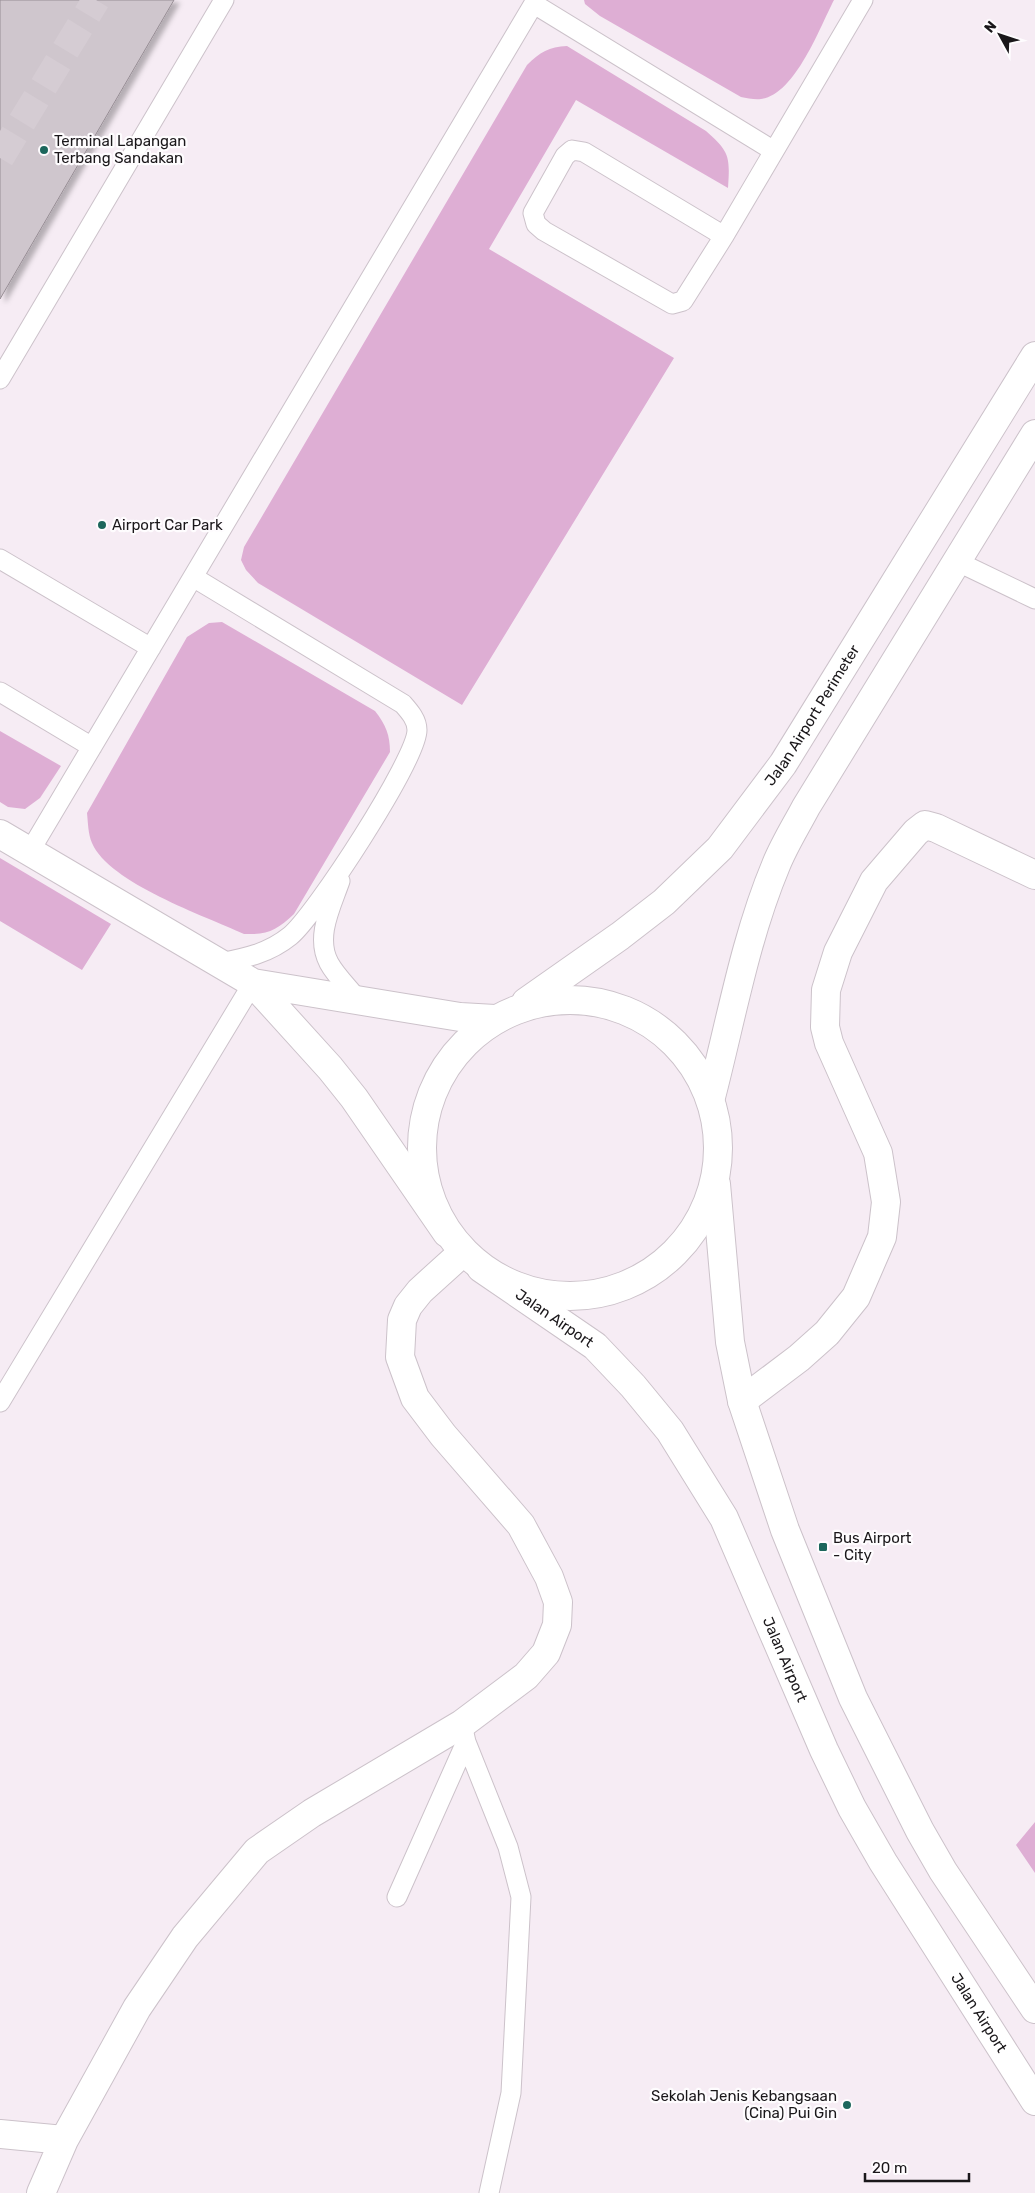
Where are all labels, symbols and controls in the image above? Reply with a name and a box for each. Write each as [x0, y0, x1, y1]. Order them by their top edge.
north arrow [975, 10, 1025, 60]
text: N [981, 18, 1000, 36]
place label: Terminal Lapangan Terbang Sandakan [54, 132, 186, 167]
marker: Terminal Lapangan Terbang Sandakan [38, 144, 50, 156]
place label: Airport Car Park [112, 516, 223, 534]
marker: Airport Car Park [96, 519, 108, 531]
street label: Jalan Airport Perimeter [761, 641, 864, 789]
street label: Jalan Airport [512, 1285, 597, 1351]
place label: Bus Airport - City [833, 1529, 912, 1564]
marker: Bus Airport - City [817, 1541, 829, 1553]
street label: Jalan Airport [759, 1614, 811, 1705]
street label: Jalan Airport [947, 1970, 1011, 2056]
place label: Sekolah Jenis Kebangsaan (Cina) Pui Gin [651, 2087, 837, 2122]
marker: Sekolah Jenis Kebangsaan (Cina) Pui Gin [841, 2099, 853, 2111]
scale bar [865, 2150, 969, 2182]
text: 20 m [872, 2159, 907, 2177]

